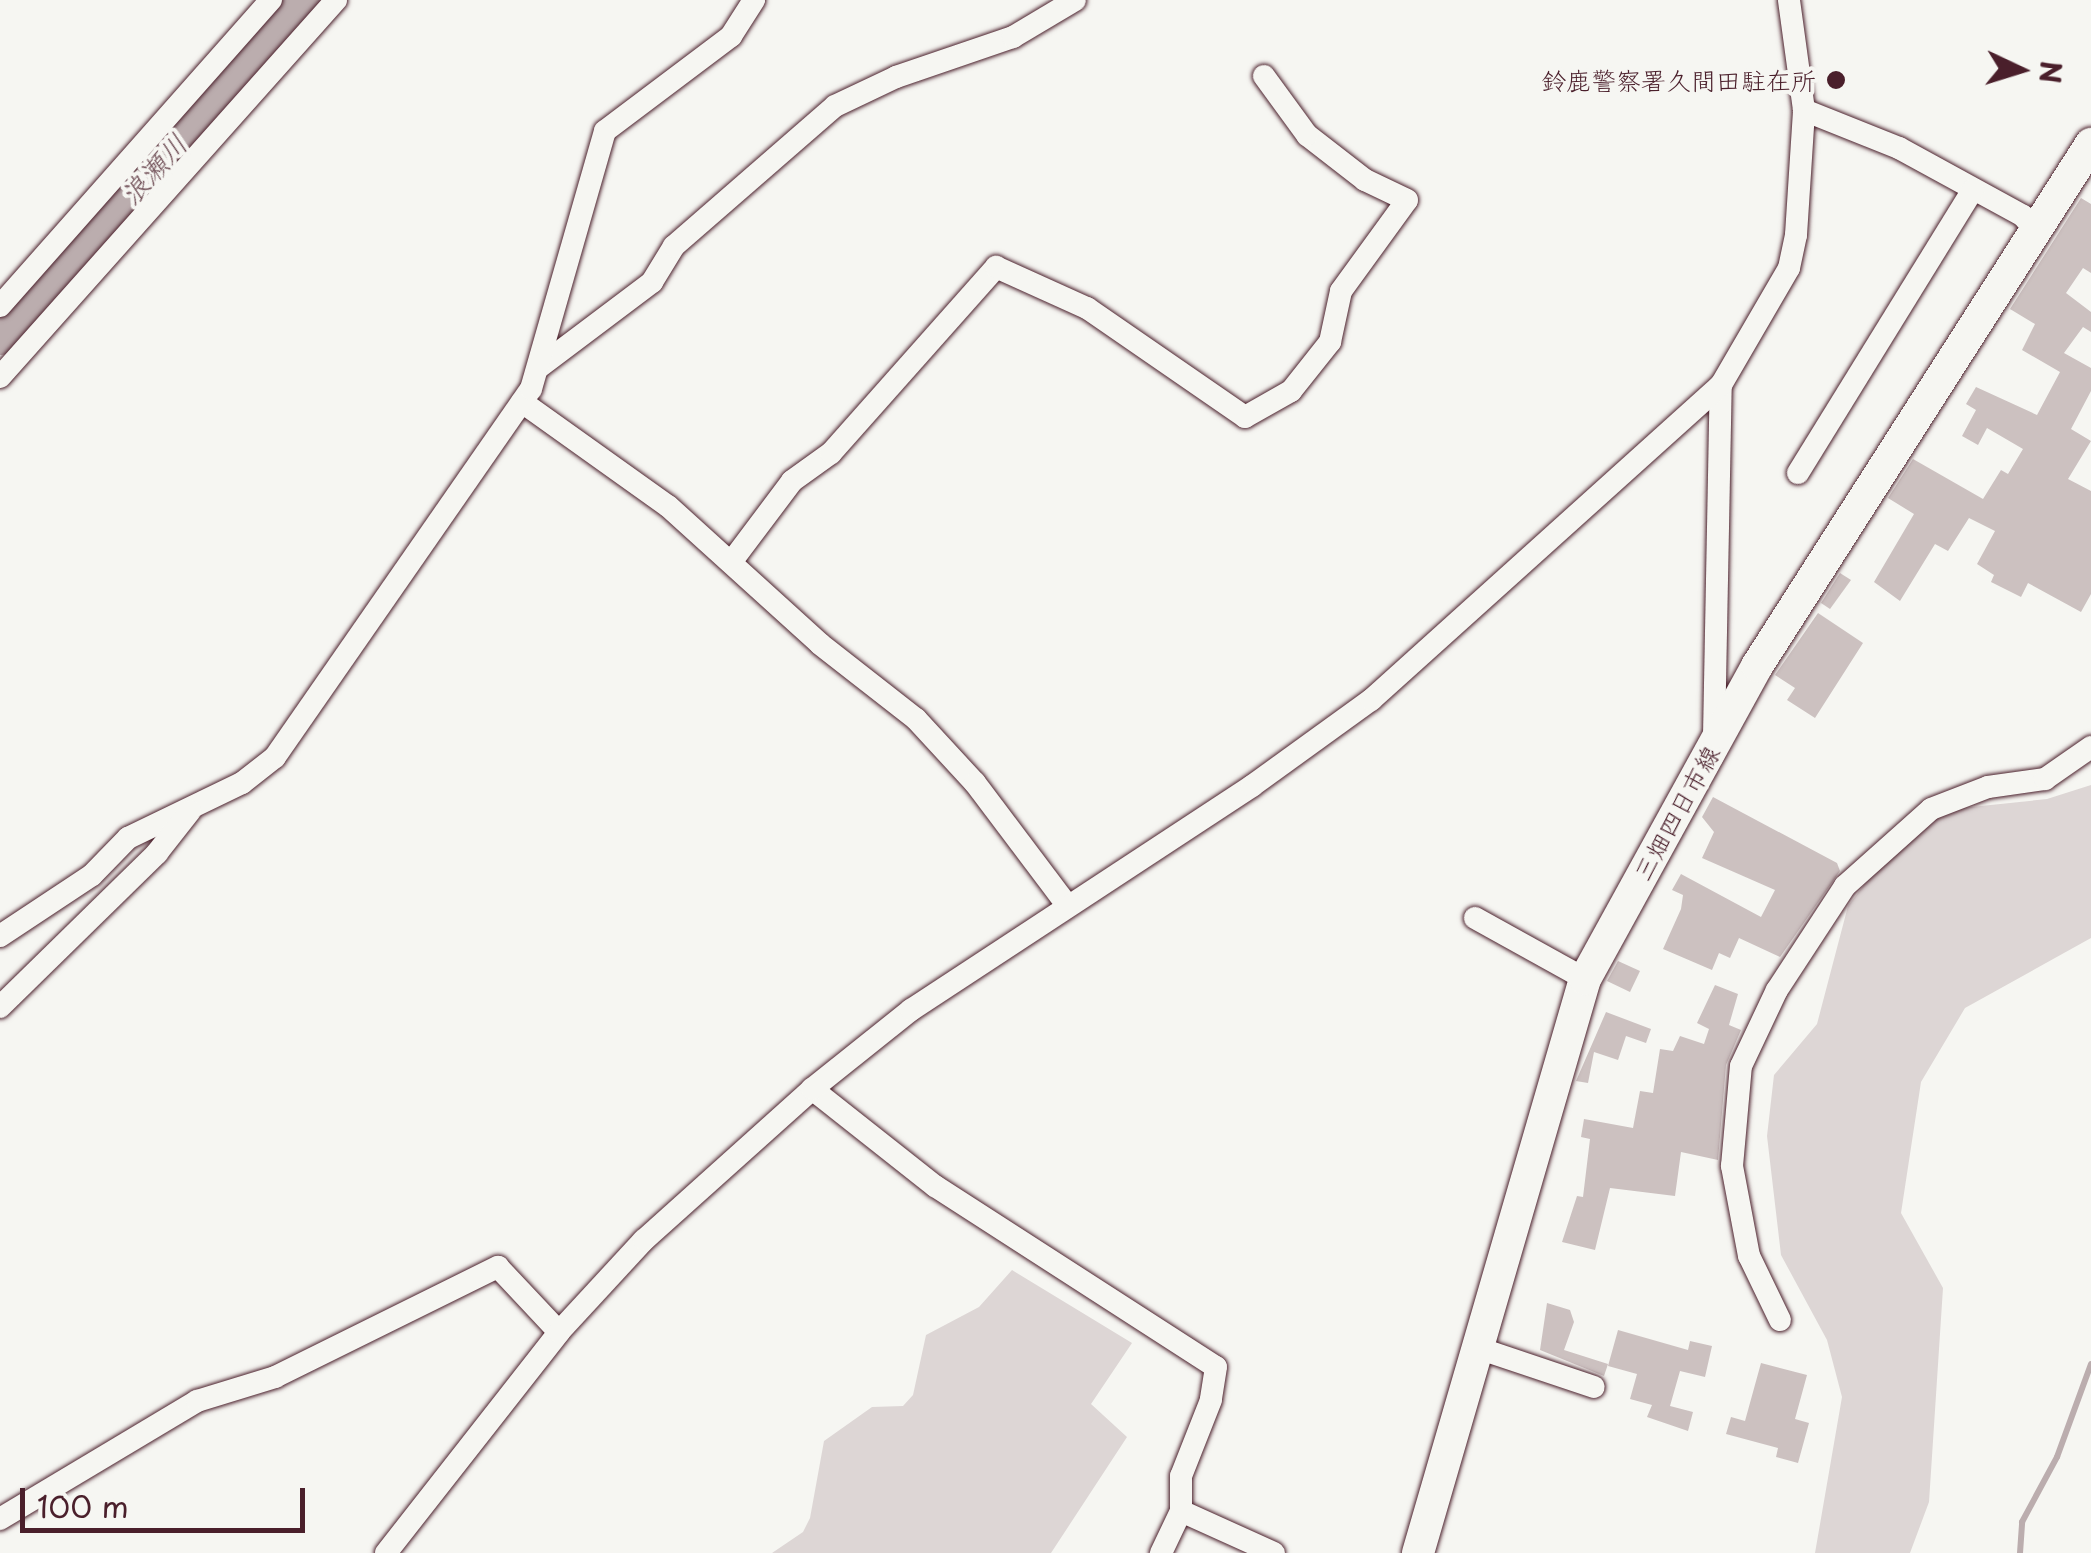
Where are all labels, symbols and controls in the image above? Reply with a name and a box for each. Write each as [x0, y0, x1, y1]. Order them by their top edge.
north arrow [1971, 20, 2071, 120]
text: N [2029, 60, 2074, 85]
place label: 鈴鹿警察署久間田駐在所 [1541, 65, 1816, 95]
marker: 鈴鹿警察署久間田駐在所 [1825, 69, 1847, 91]
water label: 浪瀬川 [112, 127, 194, 211]
street label: 三畑四日市線 [1627, 740, 1725, 886]
scale bar [25, 1468, 310, 1530]
text: 100 m [37, 1483, 129, 1528]

